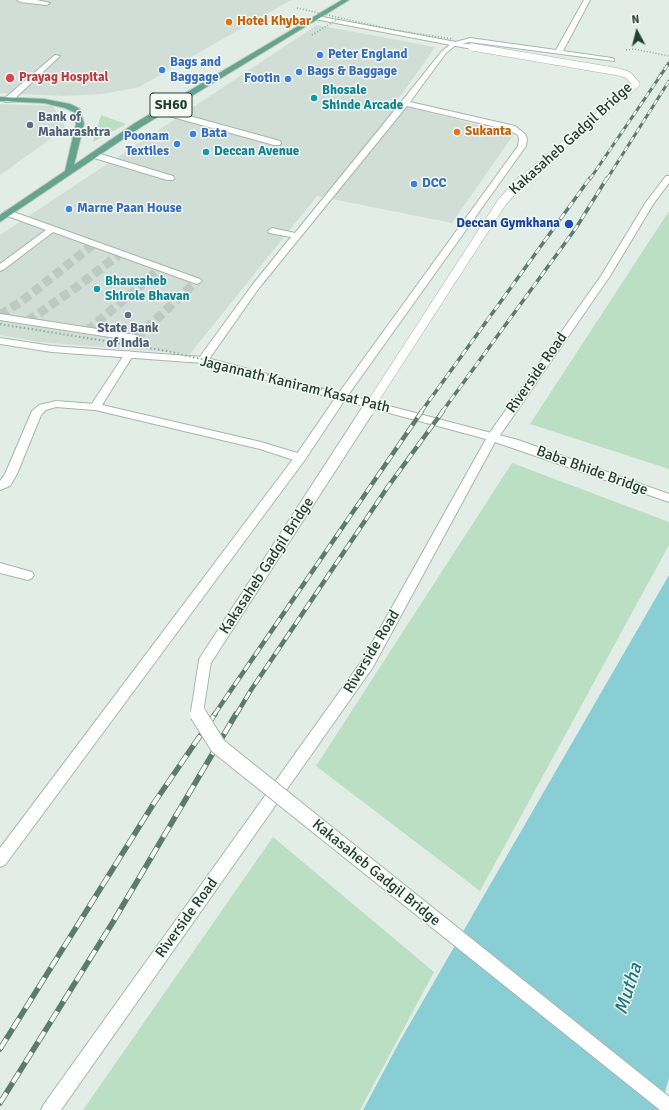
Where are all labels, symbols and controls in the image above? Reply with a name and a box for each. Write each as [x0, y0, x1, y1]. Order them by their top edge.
north arrow [617, 12, 657, 52]
text: N [631, 13, 640, 27]
place label: Hotel Khybar [237, 14, 311, 30]
marker: Hotel Khybar [224, 17, 234, 27]
place label: Peter England [328, 47, 407, 63]
marker: Peter England [315, 50, 325, 60]
place label: Bags and Baggage [170, 55, 221, 86]
place label: Bags & Baggage [307, 64, 397, 80]
marker: Bags and Baggage [157, 65, 167, 75]
marker: Bags & Baggage [294, 67, 304, 77]
place label: Prayag Hospital [19, 70, 109, 86]
place label: Footin [244, 71, 280, 87]
marker: Prayag Hospital [4, 72, 16, 84]
marker: Footin [283, 74, 293, 84]
street label: Kakasaheb Gadgil Bridge [506, 79, 636, 199]
place label: Bhosale Shinde Arcade [322, 83, 403, 114]
road number: SH60 [150, 93, 192, 117]
marker: Bhosale Shinde Arcade [309, 93, 319, 103]
place label: Bank of Maharashtra [38, 110, 110, 141]
marker: Bank of Maharashtra [25, 120, 35, 130]
place label: Sukanta [465, 124, 511, 140]
place label: Bata [201, 126, 227, 142]
marker: Sukanta [452, 127, 462, 137]
place label: Poonam Textiles [124, 129, 169, 160]
marker: Bata [188, 129, 198, 139]
marker: Poonam Textiles [172, 139, 182, 149]
place label: Deccan Avenue [214, 144, 299, 160]
marker: Deccan Avenue [201, 147, 211, 157]
place label: DCC [422, 176, 446, 192]
marker: DCC [409, 179, 419, 189]
place label: Marne Paan House [77, 201, 182, 217]
marker: Marne Paan House [64, 204, 74, 214]
place label: Deccan Gymkhana [456, 216, 560, 232]
marker: Deccan Gymkhana [563, 218, 575, 230]
place label: Bhausaheb Shirole Bhavan [105, 274, 190, 305]
marker: Bhausaheb Shirole Bhavan [92, 284, 102, 294]
marker: State Bank of India [123, 310, 133, 320]
place label: State Bank of India [97, 321, 159, 352]
street label: Riverside Road [503, 329, 571, 417]
street label: Jagannath Kaniram Kasat Path [198, 353, 392, 417]
street label: Baba Bhide Bridge [534, 442, 650, 500]
street label: Kakasaheb Gadgil Bridge [216, 494, 318, 638]
street label: Riverside Road [340, 607, 404, 697]
street label: Kakasaheb Gadgil Bridge [308, 816, 444, 930]
street label: Riverside Road [152, 875, 222, 961]
water label: Mutha [610, 961, 648, 1017]

